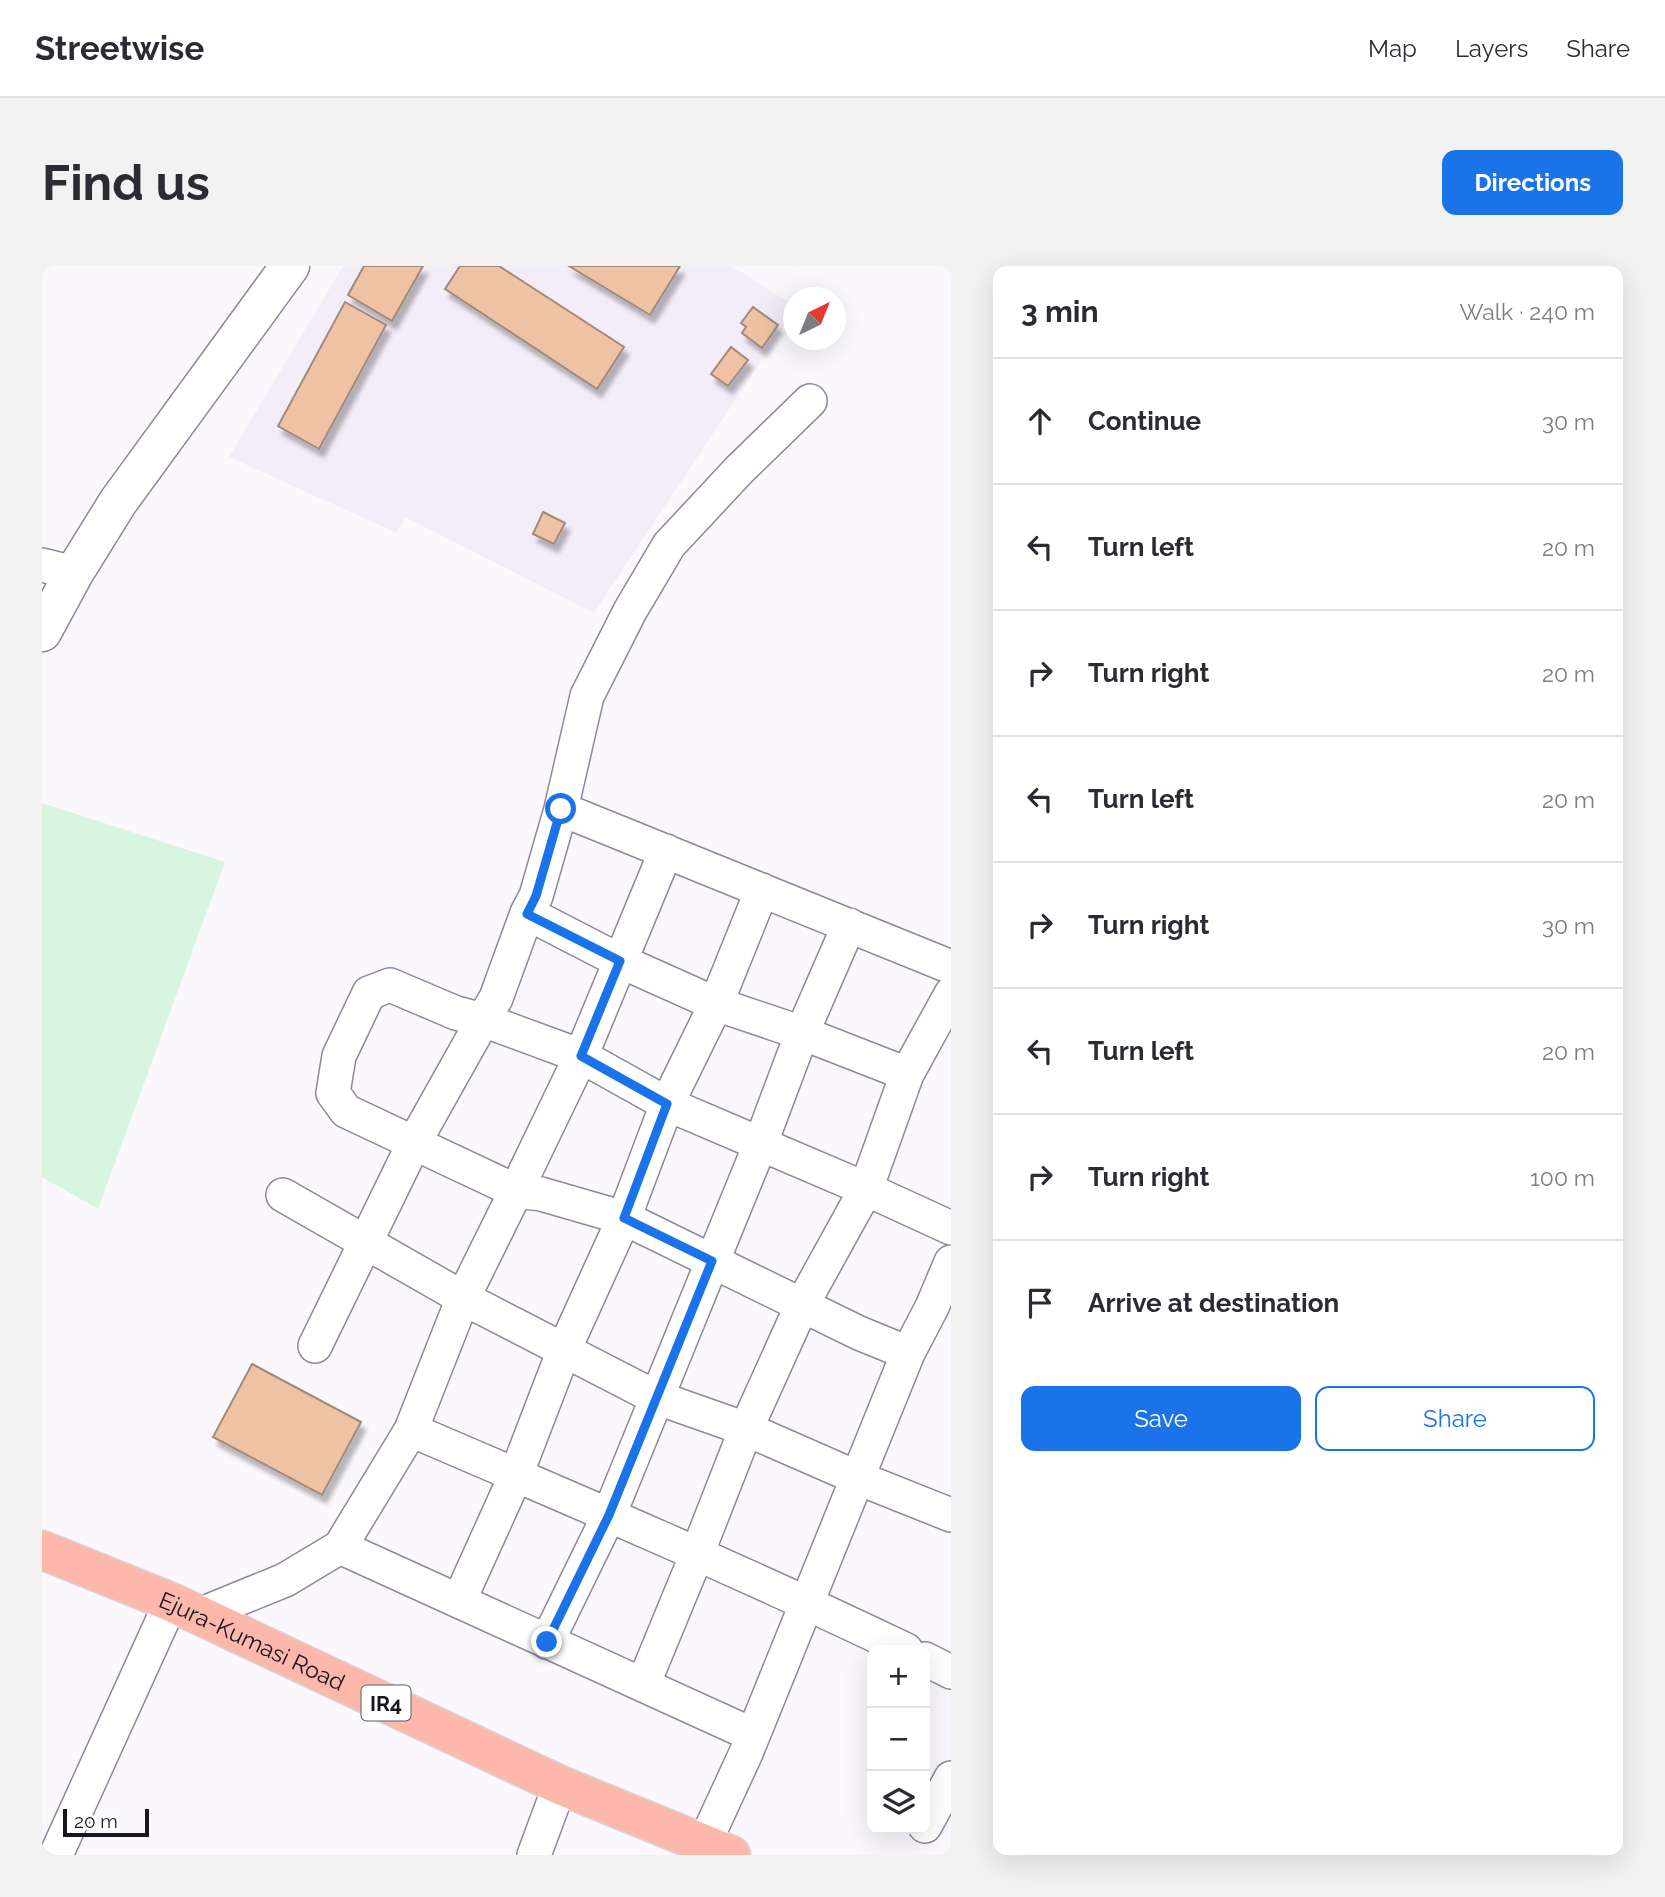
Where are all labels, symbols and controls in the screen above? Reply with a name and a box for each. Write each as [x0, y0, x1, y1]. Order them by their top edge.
text: Streetwise [35, 29, 204, 68]
text: Map [1368, 34, 1417, 63]
text: Layers [1455, 34, 1528, 63]
text: Share [1566, 34, 1630, 63]
button: Directions [1442, 150, 1623, 215]
text: Find us [42, 154, 210, 211]
north arrow [783, 287, 846, 350]
text: 3 min [1021, 294, 1099, 329]
text: Walk · 240 m [1459, 298, 1595, 325]
icon: ahead [1021, 402, 1059, 440]
text: Continue [1088, 406, 1201, 436]
text: 30 m [1542, 408, 1595, 435]
icon: left [1021, 528, 1059, 566]
text: Turn left [1088, 532, 1194, 562]
text: 20 m [1542, 534, 1595, 561]
icon: right [1021, 654, 1059, 692]
text: Turn right [1088, 658, 1209, 688]
text: 20 m [1542, 660, 1595, 687]
icon: left [1021, 780, 1059, 818]
text: Turn left [1088, 784, 1194, 814]
text: 20 m [1542, 786, 1595, 813]
route start [545, 793, 576, 824]
icon: right [1021, 906, 1059, 944]
text: Turn right [1088, 910, 1209, 940]
text: 30 m [1542, 912, 1595, 939]
icon: left [1021, 1032, 1059, 1070]
text: Turn left [1088, 1036, 1194, 1066]
text: 20 m [1542, 1038, 1595, 1065]
icon: right [1021, 1158, 1059, 1196]
text: Turn right [1088, 1162, 1209, 1192]
text: 100 m [1530, 1164, 1595, 1191]
icon: arrive [1021, 1284, 1059, 1322]
text: Arrive at destination [1088, 1288, 1339, 1318]
button: Save [1021, 1386, 1301, 1451]
button: Share [1315, 1386, 1595, 1451]
street label: Ejura-Kumasi Road [156, 1585, 350, 1696]
route end [531, 1626, 562, 1657]
map controls [867, 1645, 930, 1834]
button: + [867, 1645, 930, 1708]
road number: IR4 [362, 1686, 410, 1720]
button: − [867, 1708, 930, 1771]
button: layers [867, 1771, 930, 1834]
scale bar [63, 1806, 149, 1838]
text: 20 m [74, 1810, 118, 1832]

